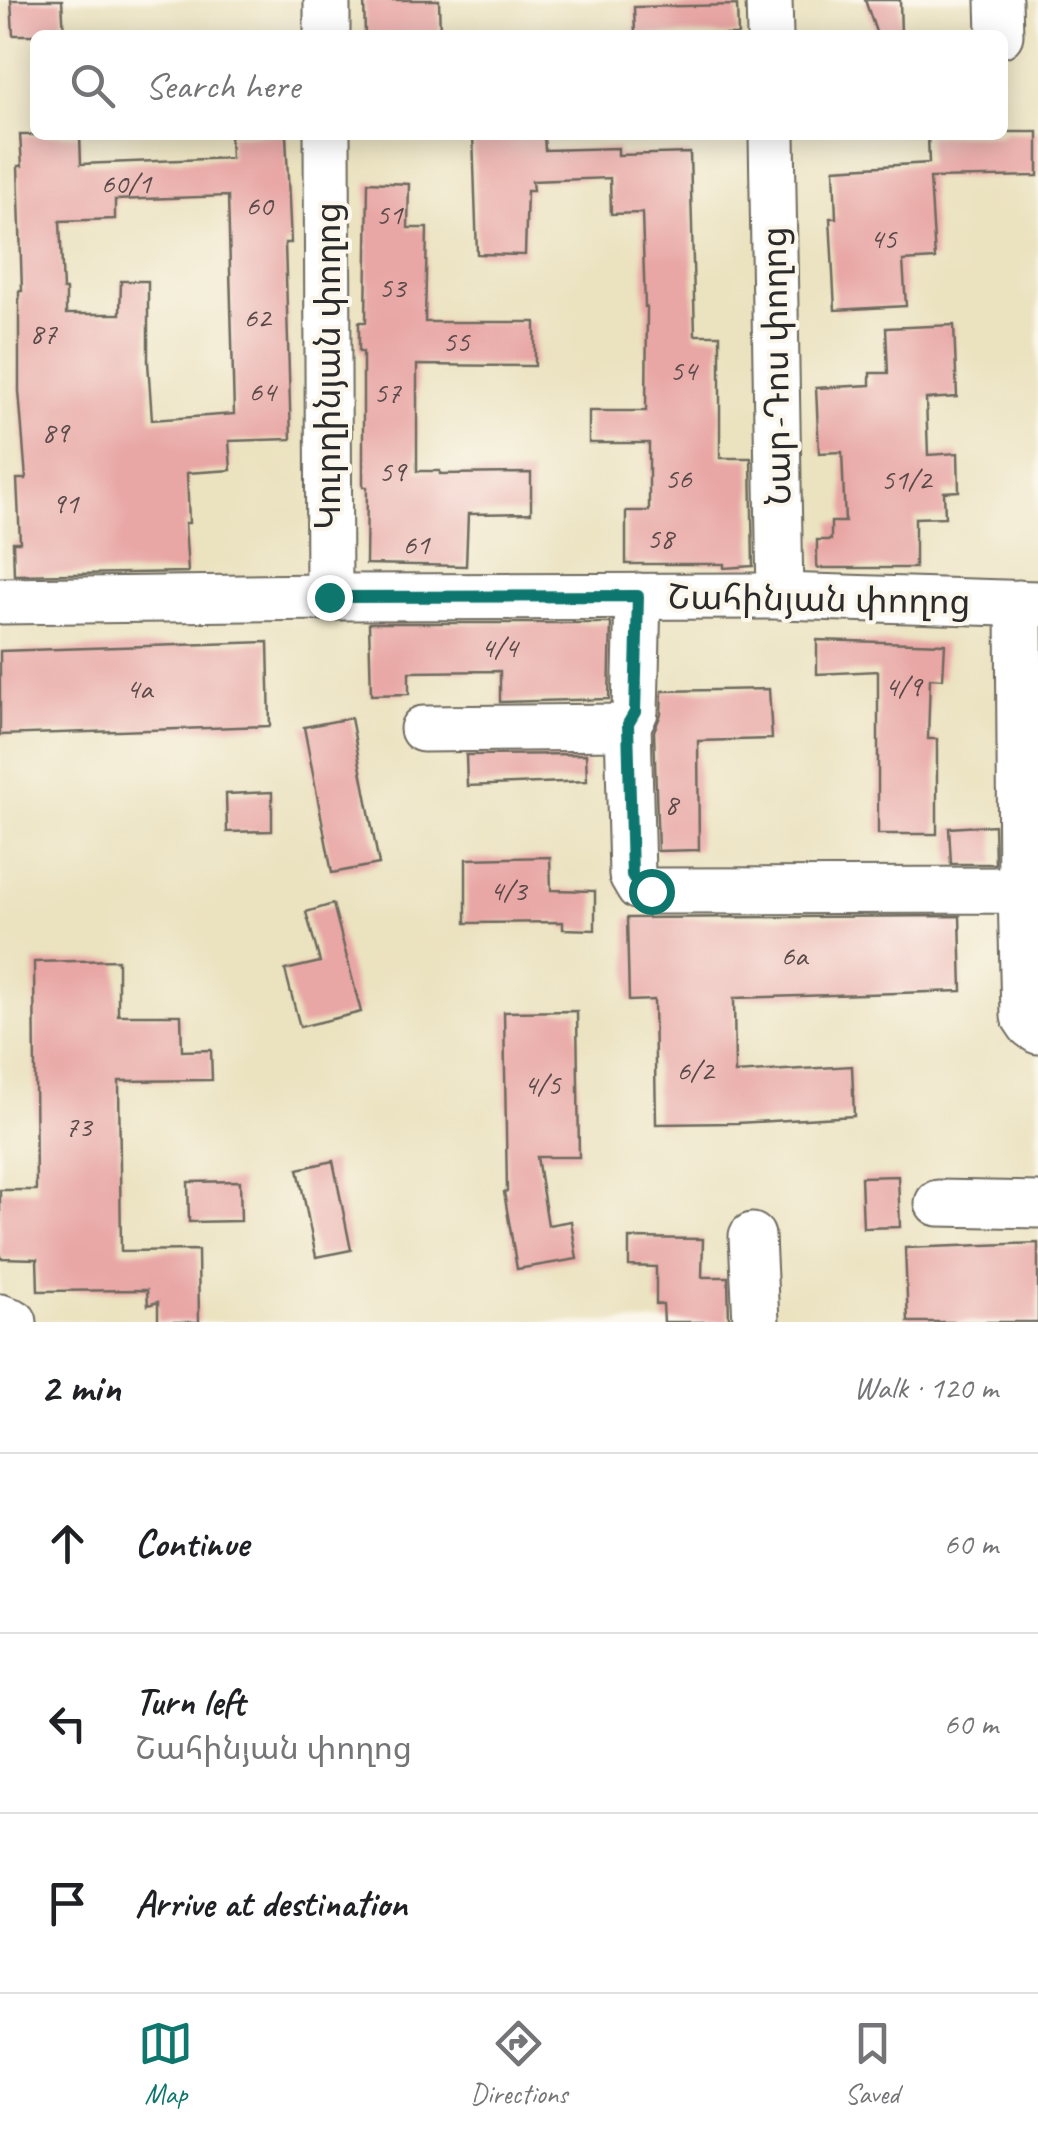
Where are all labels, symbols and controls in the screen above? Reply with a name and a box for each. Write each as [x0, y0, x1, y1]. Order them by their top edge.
search box [30, 30, 1008, 140]
icon: search [65, 58, 120, 113]
text: Search here [145, 62, 300, 109]
house number: 60/1 [101, 164, 153, 202]
house number: 60 [246, 186, 275, 224]
house number: 51 [376, 195, 404, 233]
street label: Կուրղինյան փողոց [306, 202, 351, 530]
house number: 45 [870, 219, 898, 257]
street label: Նար-Դոս փողոց [752, 226, 801, 506]
house number: 53 [379, 268, 408, 306]
house number: 62 [244, 298, 273, 336]
house number: 87 [30, 314, 58, 352]
house number: 55 [443, 322, 471, 360]
house number: 54 [670, 351, 699, 389]
house number: 64 [249, 372, 278, 410]
house number: 57 [374, 373, 402, 411]
house number: 89 [42, 413, 71, 451]
house number: 59 [379, 452, 408, 490]
house number: 56 [665, 459, 693, 497]
house number: 51/2 [881, 460, 934, 498]
house number: 91 [52, 484, 80, 522]
house number: 58 [647, 519, 676, 557]
house number: 61 [403, 525, 431, 563]
street label: Շահինյան փողոց [667, 574, 971, 625]
route end [307, 575, 353, 621]
house number: 4/4 [481, 628, 520, 666]
house number: 4/9 [885, 667, 924, 705]
house number: 4a [126, 669, 154, 707]
house number: 8 [664, 785, 680, 823]
route start [629, 869, 675, 915]
house number: 4/3 [490, 871, 529, 909]
house number: 6a [781, 936, 809, 974]
house number: 6/2 [677, 1051, 716, 1089]
house number: 4/5 [524, 1065, 562, 1103]
house number: 73 [65, 1107, 94, 1145]
text: 2 min [40, 1361, 120, 1414]
text: Walk · 120 m [854, 1367, 998, 1408]
icon: ahead [40, 1516, 95, 1571]
text: Continue [135, 1520, 249, 1567]
text: 60 m [944, 1523, 998, 1564]
text: Turn left [135, 1678, 245, 1725]
icon: left [40, 1696, 95, 1751]
text: 60 m [944, 1703, 998, 1744]
text: Շահինյան փողոց [135, 1728, 412, 1769]
icon: arrive [40, 1876, 95, 1931]
text: Arrive at destination [135, 1880, 407, 1927]
tab: Map [138, 2016, 193, 2111]
tab: Directions [470, 2016, 568, 2111]
tab: Saved [845, 2016, 900, 2111]

